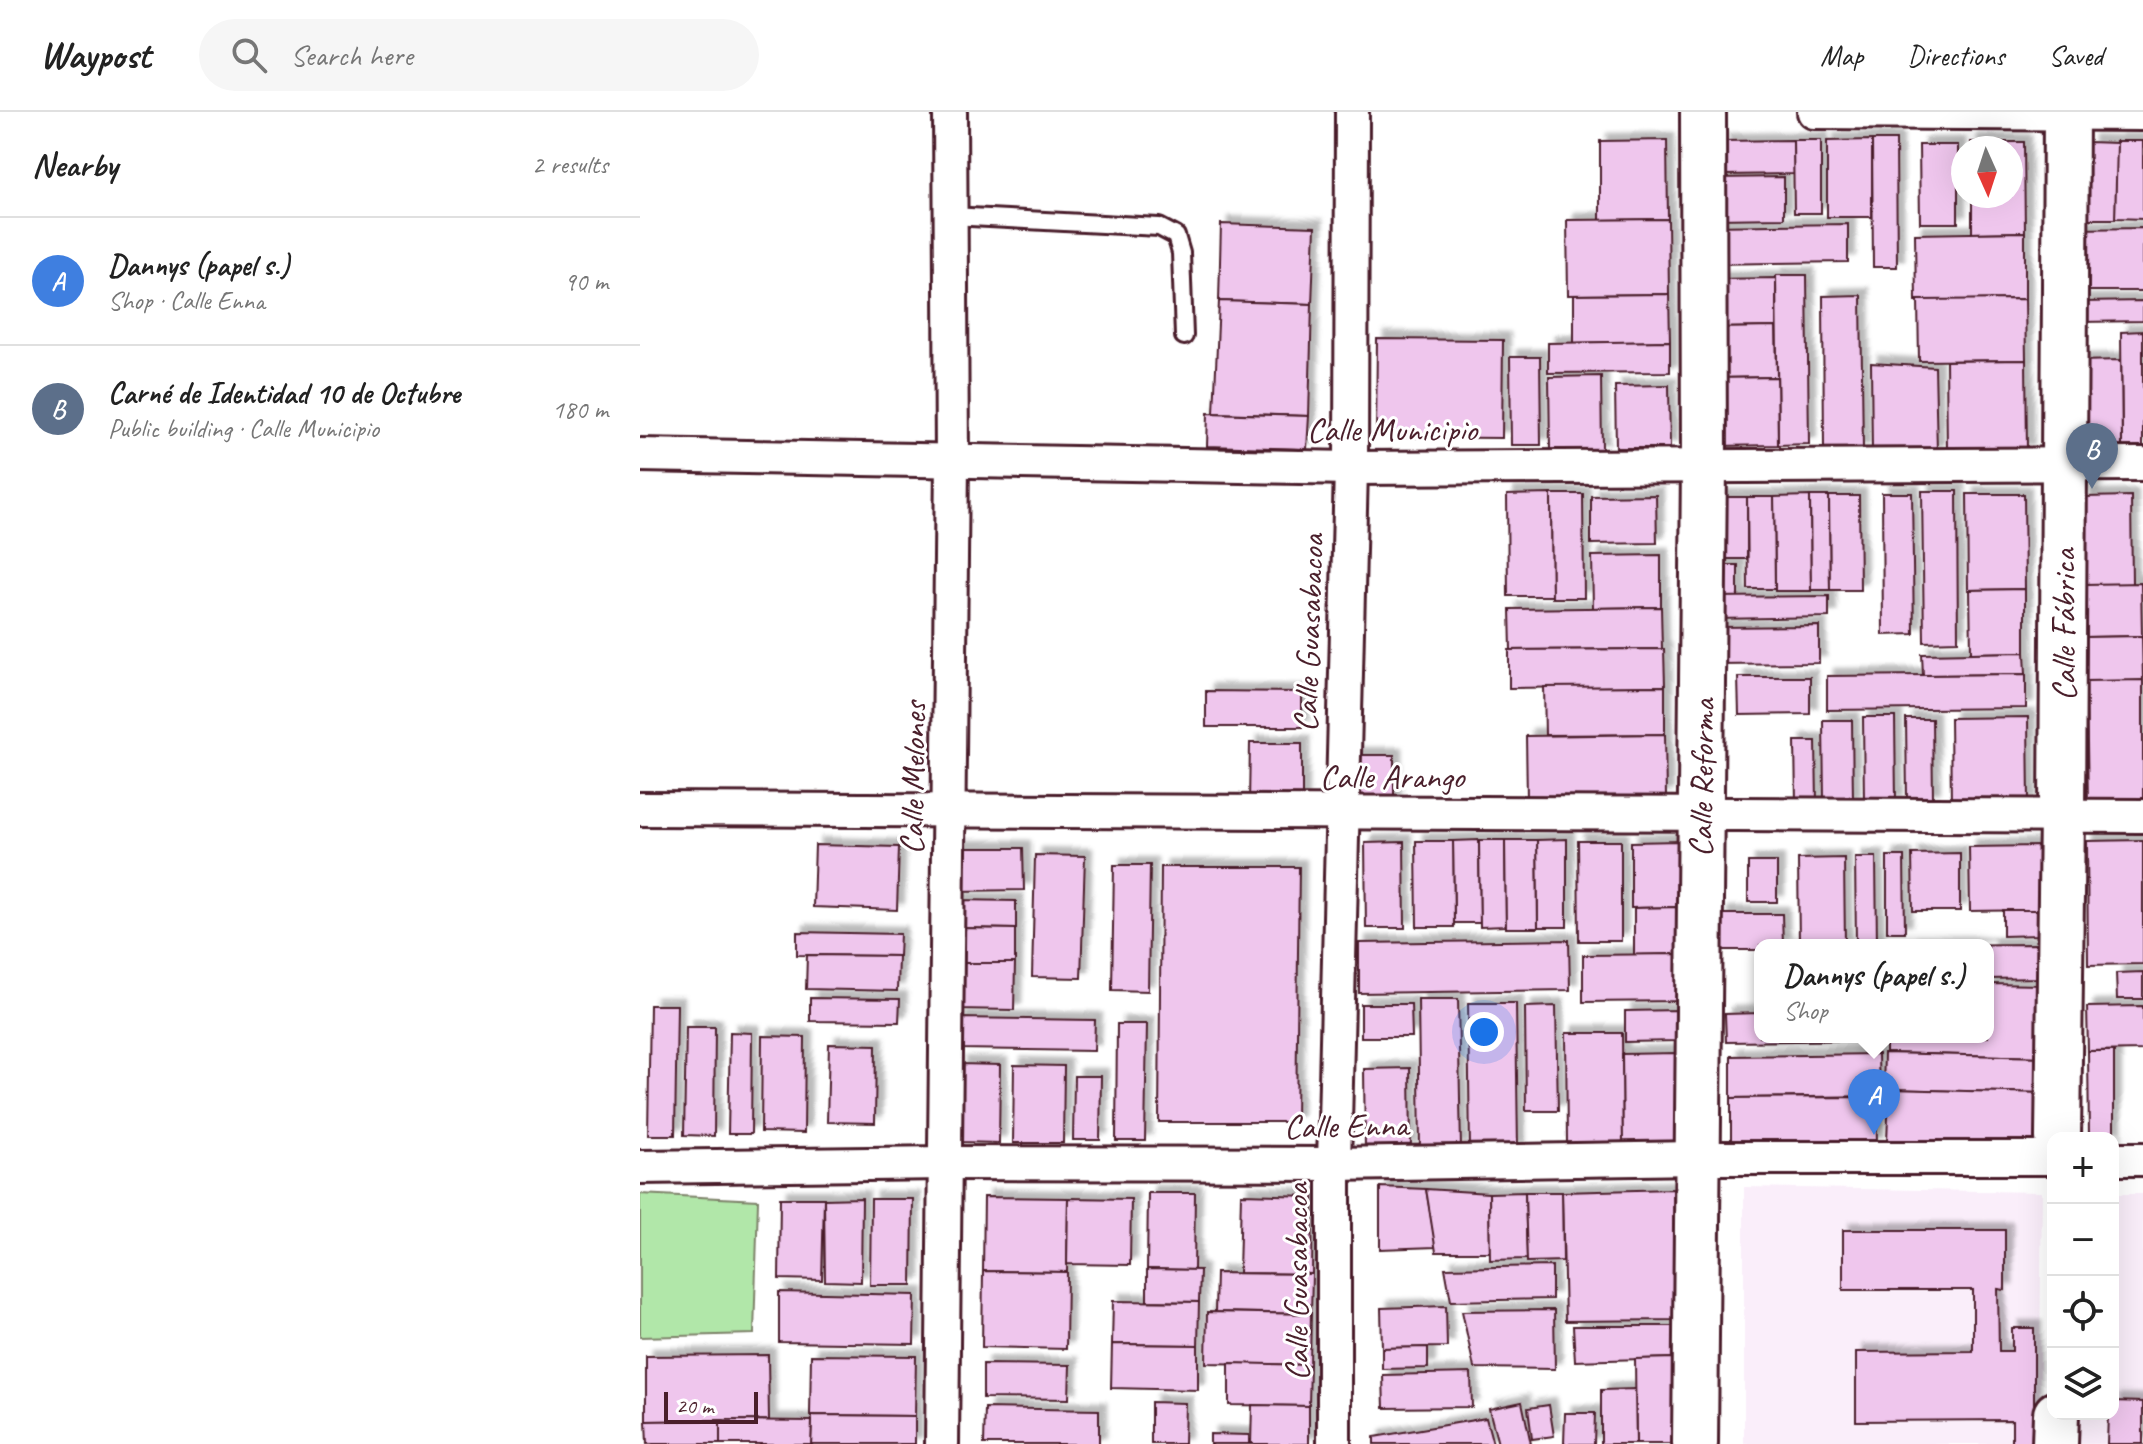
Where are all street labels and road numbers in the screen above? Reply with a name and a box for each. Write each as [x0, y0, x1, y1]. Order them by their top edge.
street label: Calle Municipio [1307, 408, 1479, 451]
street label: Calle Guasabacoa [1284, 531, 1334, 732]
street label: Calle Fábrica [2042, 547, 2085, 701]
street label: Calle Reforma [1679, 696, 1724, 857]
street label: Calle Melones [890, 699, 935, 855]
street label: Calle Arango [1320, 755, 1466, 798]
street label: Calle Enna [1284, 1103, 1412, 1148]
street label: Calle Guasabacoa [1275, 1181, 1318, 1381]

